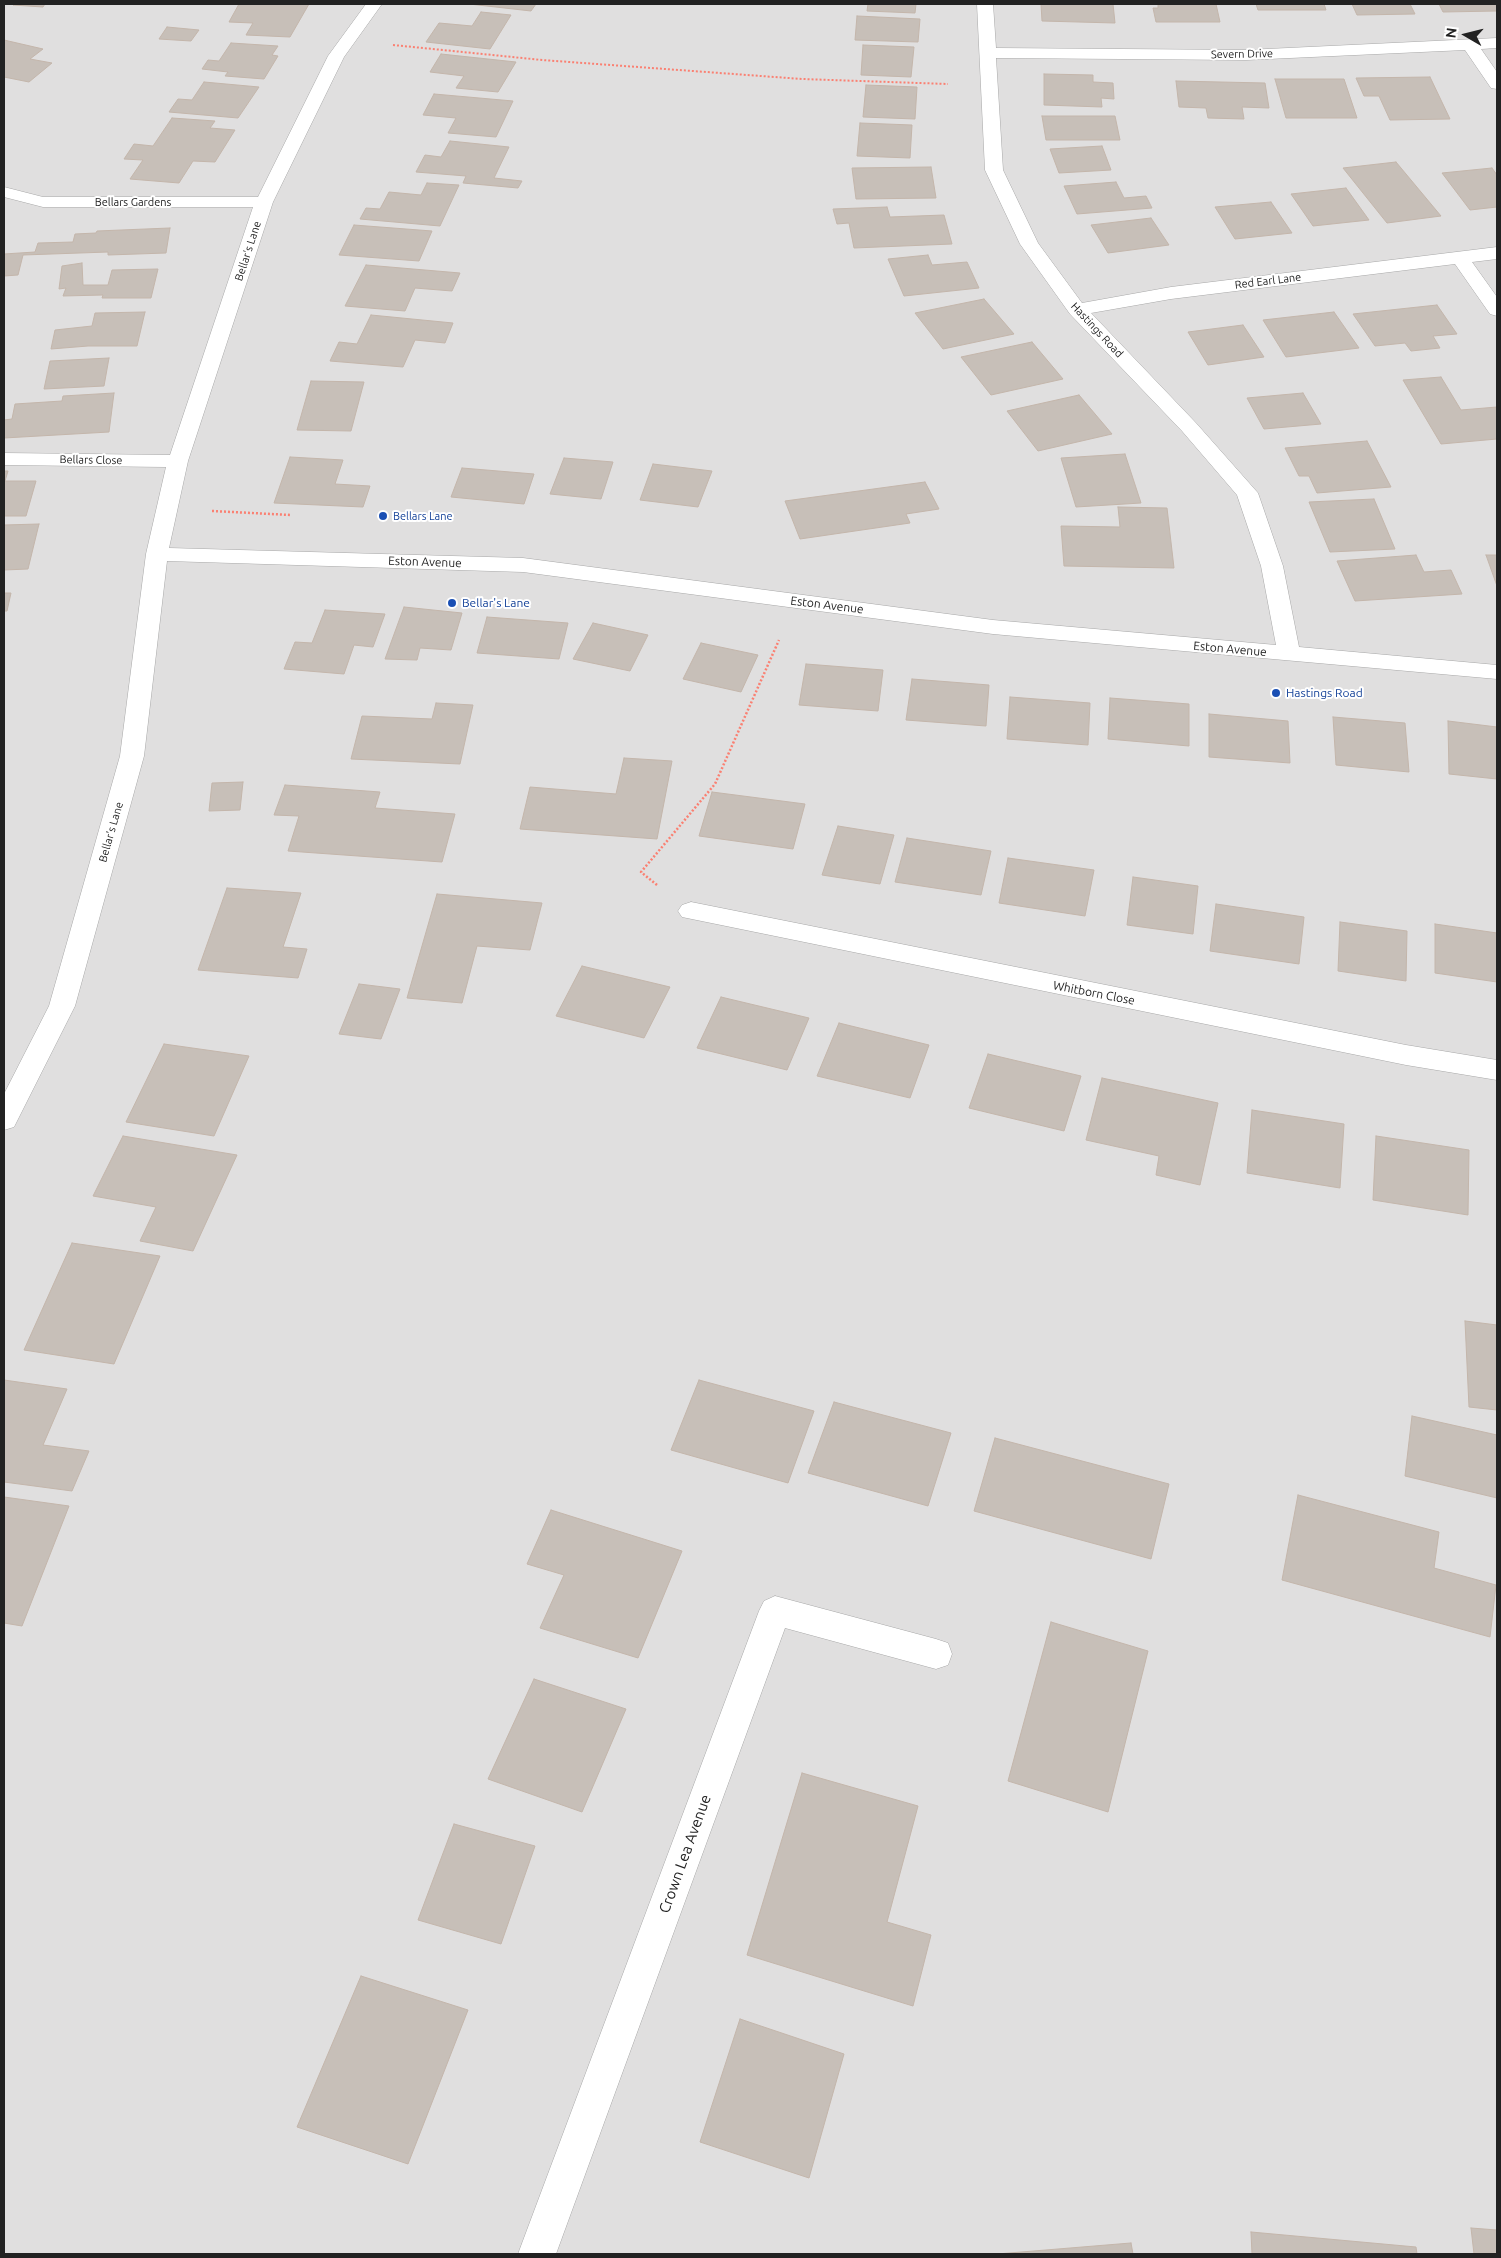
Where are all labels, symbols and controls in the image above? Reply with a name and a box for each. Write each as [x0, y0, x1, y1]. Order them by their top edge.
north arrow [1441, 10, 1491, 60]
text: N [1442, 27, 1460, 39]
street label: Severn Drive [1211, 47, 1273, 61]
street label: Bellars Gardens [95, 195, 171, 209]
street label: Bellar's Lane [232, 219, 264, 283]
street label: Red Earl Lane [1234, 270, 1302, 292]
street label: Hastings Road [1068, 300, 1126, 360]
street label: Bellars Close [59, 453, 123, 467]
place label: Bellars Lane [393, 509, 453, 523]
marker: Bellars Lane [377, 510, 389, 522]
street label: Eston Avenue [388, 554, 462, 570]
street label: Eston Avenue [790, 593, 864, 617]
place label: Bellar's Lane [462, 596, 530, 610]
marker: Bellar's Lane [446, 597, 458, 609]
street label: Eston Avenue [1193, 639, 1267, 659]
place label: Hastings Road [1286, 686, 1363, 700]
marker: Hastings Road [1270, 687, 1282, 699]
street label: Bellar's Lane [96, 800, 126, 864]
street label: Whitborn Close [1052, 978, 1136, 1008]
street label: Crown Lea Avenue [655, 1792, 715, 1916]

